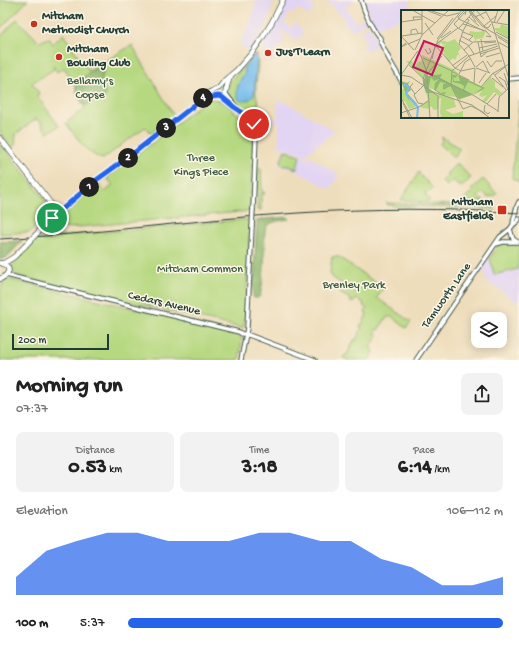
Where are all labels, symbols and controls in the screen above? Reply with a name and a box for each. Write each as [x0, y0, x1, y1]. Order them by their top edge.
place label: Mitcham Methodist Church [42, 10, 130, 38]
inset map [401, 10, 509, 118]
marker: Mitcham Methodist Church [29, 19, 39, 29]
place label: Mitcham Bowling Club [66, 43, 131, 71]
place label: Jus'T'Learn [275, 46, 331, 60]
marker: Jus'T'Learn [263, 48, 273, 58]
marker: Mitcham Bowling Club [54, 52, 64, 62]
park label: Bellamy's Copse [66, 75, 114, 103]
pin: 4 [193, 88, 213, 108]
text: 4 [200, 92, 206, 104]
pin [237, 107, 271, 141]
icon: check [243, 113, 265, 135]
pin: 3 [156, 118, 176, 138]
text: 3 [163, 122, 169, 134]
pin: 2 [118, 148, 138, 168]
text: 2 [125, 152, 131, 164]
park label: Three Kings Piece [174, 152, 229, 180]
pin: 1 [79, 177, 99, 197]
text: 1 [87, 181, 91, 193]
place label: Mitcham Eastfields [442, 196, 494, 224]
pin [35, 201, 69, 235]
marker: Mitcham Eastfields [496, 204, 508, 216]
icon: arrive [41, 207, 63, 229]
street label: Tamworth Lane [419, 260, 475, 332]
park label: Mitcham Common [157, 263, 243, 277]
park label: Brenley Park [322, 279, 387, 293]
street label: Cedars Avenue [126, 289, 202, 319]
map controls [471, 312, 507, 348]
button: layers [471, 312, 507, 348]
scale bar [12, 332, 109, 351]
text: 200 m [18, 335, 46, 347]
button: share [461, 373, 503, 415]
text: Morning run [16, 374, 122, 400]
text: 07:37 [16, 402, 48, 417]
text: Distance [76, 445, 115, 457]
text: Time [249, 445, 270, 457]
text: Pace [413, 445, 435, 457]
text: 0.53 [68, 457, 107, 480]
text: 3:18 [242, 457, 277, 480]
text: 6:14 [398, 457, 432, 480]
text: km [107, 464, 122, 476]
text: /km [432, 464, 450, 476]
text: Elevation [16, 504, 68, 519]
text: 106–112 m [447, 504, 503, 519]
text: 100 m [16, 616, 48, 631]
text: 5:37 [80, 616, 104, 631]

